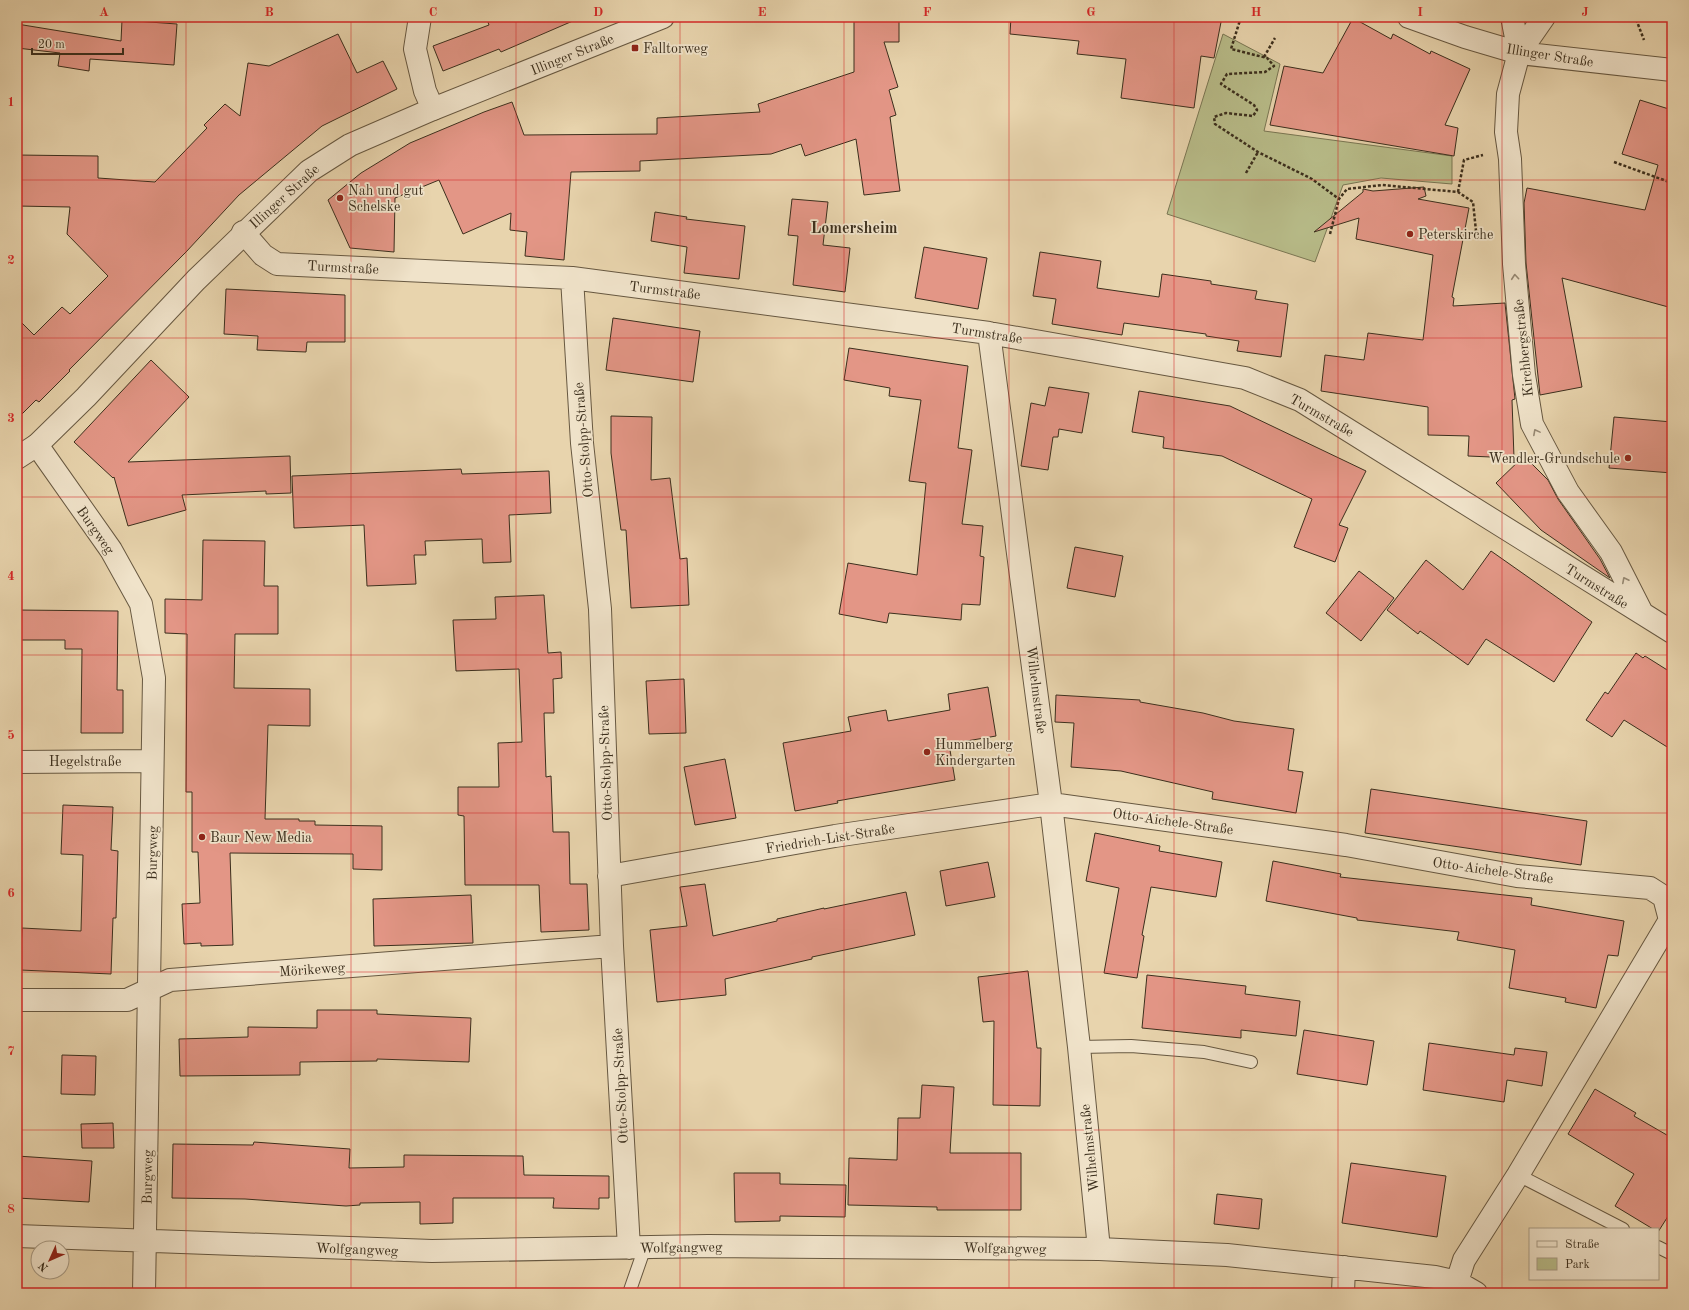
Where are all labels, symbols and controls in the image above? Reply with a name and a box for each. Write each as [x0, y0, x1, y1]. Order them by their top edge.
text: A [99, 6, 109, 19]
text: B [264, 6, 274, 19]
text: C [429, 6, 437, 19]
text: D [593, 6, 603, 19]
text: E [758, 6, 767, 19]
text: F [923, 6, 932, 19]
text: G [1086, 6, 1096, 19]
text: H [1251, 6, 1262, 19]
text: I [1417, 6, 1423, 19]
text: J [1581, 6, 1589, 19]
scale bar [32, 30, 123, 56]
street label: Illinger Straße [529, 32, 616, 78]
text: 20 m [38, 39, 65, 51]
place label: Falltorweg [643, 42, 708, 56]
street label: Illinger Straße [1505, 42, 1594, 70]
marker: Falltorweg [630, 43, 640, 53]
text: 1 [7, 96, 15, 109]
street label: Illinger Straße [247, 162, 322, 231]
place label: Nah und gut Schelske [348, 184, 424, 214]
marker: Nah und gut Schelske [335, 193, 345, 203]
district label: Lomersheim [810, 221, 898, 237]
place label: Peterskirche [1418, 228, 1493, 242]
marker: Peterskirche [1405, 229, 1415, 239]
text: 2 [7, 254, 15, 267]
street label: Turmstraße [307, 259, 379, 277]
one-way arrow [1511, 274, 1520, 280]
street label: Turmstraße [628, 280, 701, 302]
street label: Kirchbergstraße [1512, 298, 1536, 397]
street label: Turmstraße [950, 321, 1023, 347]
street label: Otto-Stolpp-Straße [572, 382, 596, 498]
street label: Turmstraße [1287, 392, 1356, 440]
text: 3 [7, 412, 15, 425]
one-way arrow [1534, 429, 1541, 437]
place label: Wendler-Grundschule [1488, 452, 1620, 466]
marker: Wendler-Grundschule [1623, 453, 1633, 463]
street label: Burgweg [74, 504, 117, 557]
street label: Turmstraße [1562, 562, 1631, 612]
text: 4 [7, 570, 15, 583]
one-way arrow [1622, 576, 1630, 584]
street label: Wilhelmstraße [1024, 645, 1048, 735]
street label: Otto-Stolpp-Straße [597, 705, 615, 821]
text: 5 [7, 729, 15, 742]
place label: Hummelberg Kindergarten [935, 738, 1016, 768]
marker: Hummelberg Kindergarten [922, 747, 932, 757]
street label: Hegelstraße [49, 755, 121, 769]
street label: Otto-Aichele-Straße [1112, 807, 1234, 837]
street label: Friedrich-List-Straße [765, 822, 896, 856]
street label: Burgweg [146, 825, 160, 880]
place label: Baur New Media [210, 831, 312, 845]
marker: Baur New Media [197, 832, 207, 842]
street label: Otto-Aichele-Straße [1432, 856, 1554, 886]
text: 6 [7, 887, 15, 900]
street label: Mörikeweg [279, 961, 346, 979]
street label: Otto-Stolpp-Straße [611, 1028, 631, 1144]
text: 7 [7, 1045, 15, 1058]
street label: Wilhelmstraße [1078, 1103, 1102, 1193]
street label: Burgweg [141, 1149, 155, 1204]
text: 8 [7, 1203, 15, 1216]
legend [1529, 1228, 1659, 1280]
text: Straße [1565, 1239, 1600, 1251]
north arrow [30, 1240, 70, 1280]
street label: Wolfgangweg [640, 1240, 723, 1256]
street label: Wolfgangweg [963, 1241, 1047, 1257]
street label: Wolfgangweg [315, 1242, 399, 1258]
text: N [37, 1259, 51, 1273]
text: Park [1565, 1259, 1590, 1271]

